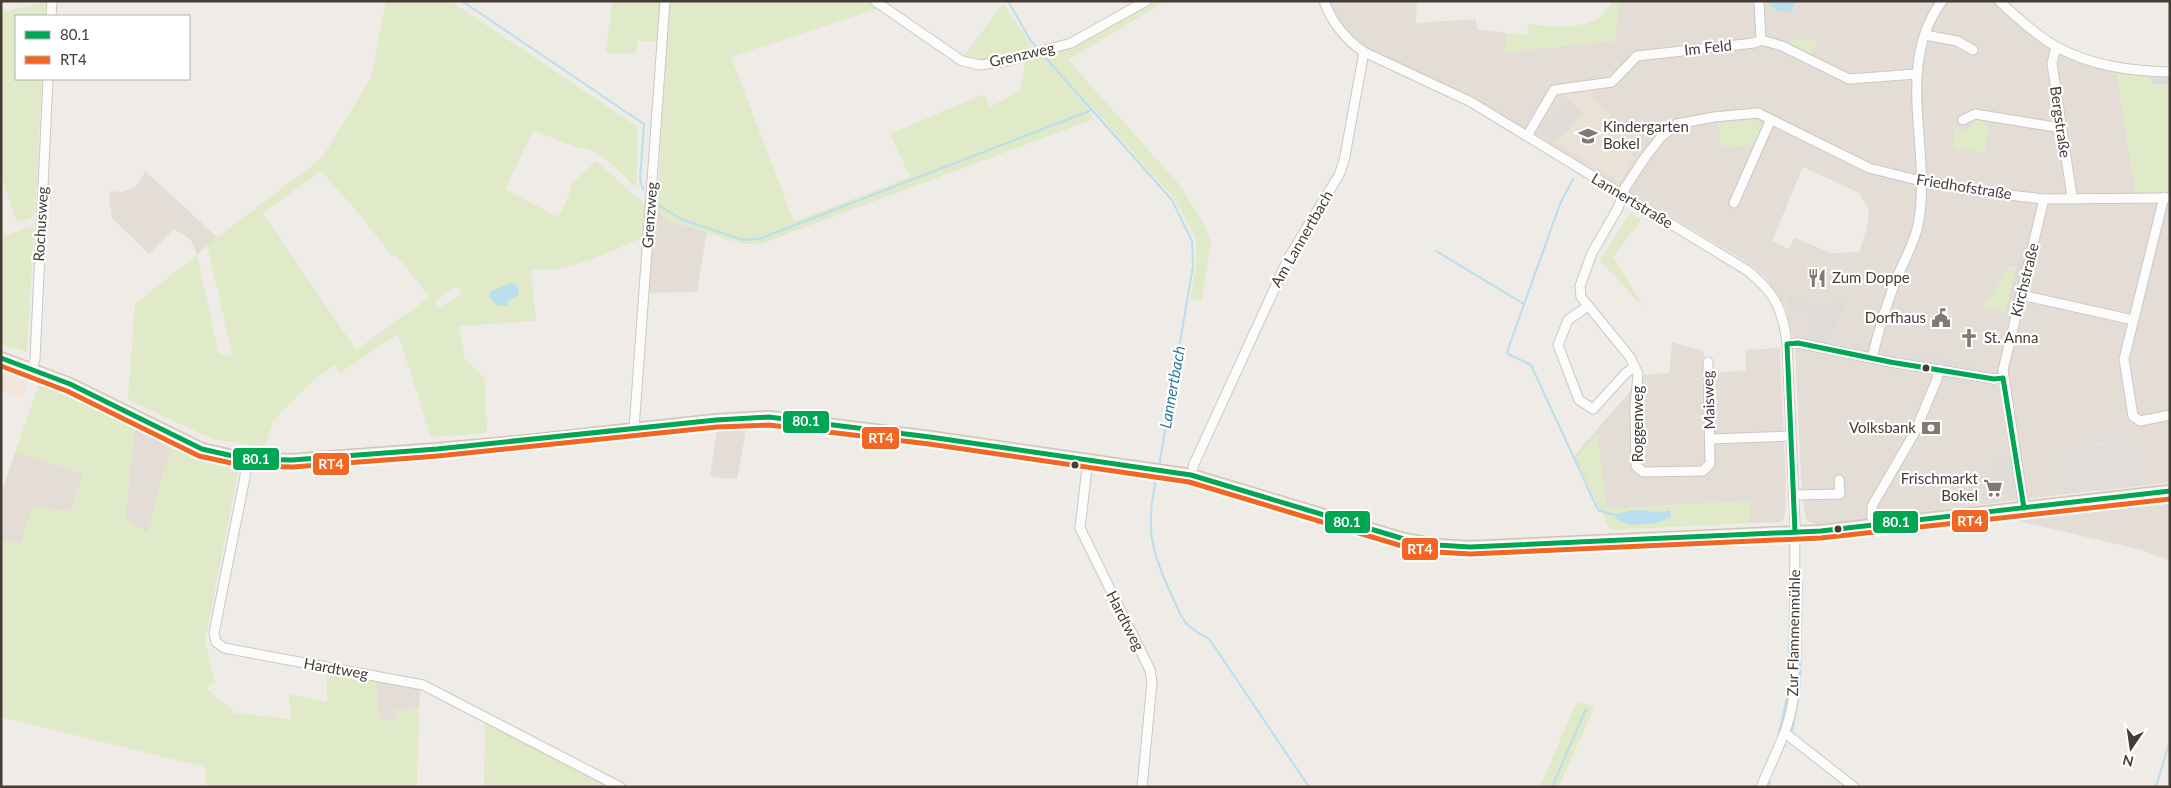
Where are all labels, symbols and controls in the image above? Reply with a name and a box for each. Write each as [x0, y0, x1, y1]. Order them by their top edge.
legend [15, 15, 190, 80]
text: 80.1 [60, 25, 90, 43]
street label: Im Feld [1683, 36, 1733, 58]
street label: Grenzweg [987, 38, 1056, 70]
text: RT4 [60, 50, 87, 68]
street label: Bergstraße [2047, 85, 2075, 159]
place label: Kindergarten Bokel [1603, 117, 1689, 152]
school or university icon: Kindergarten Bokel [1577, 125, 1599, 147]
street label: Lannertstraße [1588, 169, 1677, 232]
street label: Friedhofstraße [1915, 170, 2013, 202]
street label: Grenzweg [638, 181, 660, 249]
street label: Rochusweg [29, 186, 51, 262]
street label: Am Lannertbach [1266, 187, 1336, 290]
street label: Kirchstraße [2006, 241, 2042, 319]
restaurant icon: Zum Doppe [1806, 267, 1828, 289]
place label: Zum Doppe [1832, 268, 1910, 286]
public building icon: Dorfhaus [1930, 307, 1952, 329]
place label: Dorfhaus [1865, 308, 1926, 326]
church icon: St. Anna [1958, 327, 1980, 349]
place label: St. Anna [1984, 328, 2038, 346]
water label: Lannertbach [1155, 344, 1188, 430]
unlabelled marker [1921, 363, 1931, 373]
street label: Maisweg [1698, 370, 1718, 430]
street label: Roggenweg [1628, 386, 1646, 462]
line badge: 80.1 [782, 410, 830, 434]
text: 80.1 [792, 412, 820, 429]
bank icon: Volksbank [1920, 417, 1942, 439]
place label: Volksbank [1849, 418, 1916, 436]
line badge: RT4 [861, 426, 900, 450]
text: RT4 [868, 429, 894, 446]
line badge: 80.1 [232, 447, 280, 471]
text: 80.1 [242, 450, 270, 467]
line badge: RT4 [312, 452, 350, 476]
text: RT4 [318, 455, 344, 472]
unlabelled marker [1070, 460, 1080, 470]
place label: Frischmarkt Bokel [1901, 469, 1979, 504]
supermarket icon: Frischmarkt Bokel [1982, 477, 2004, 499]
line badge: RT4 [1951, 509, 1989, 533]
line badge: 80.1 [1324, 510, 1371, 534]
line badge: 80.1 [1872, 510, 1919, 534]
text: RT4 [1957, 512, 1983, 529]
text: 80.1 [1333, 513, 1361, 530]
text: 80.1 [1882, 513, 1910, 530]
unlabelled marker [1833, 524, 1843, 534]
line badge: RT4 [1401, 537, 1439, 561]
text: RT4 [1407, 540, 1433, 557]
street label: Zur Flammenmühle [1783, 569, 1803, 697]
street label: Hardtweg [1103, 587, 1149, 654]
street label: Hardtweg [303, 654, 370, 683]
north arrow [2106, 723, 2156, 773]
text: N [2121, 752, 2135, 771]

